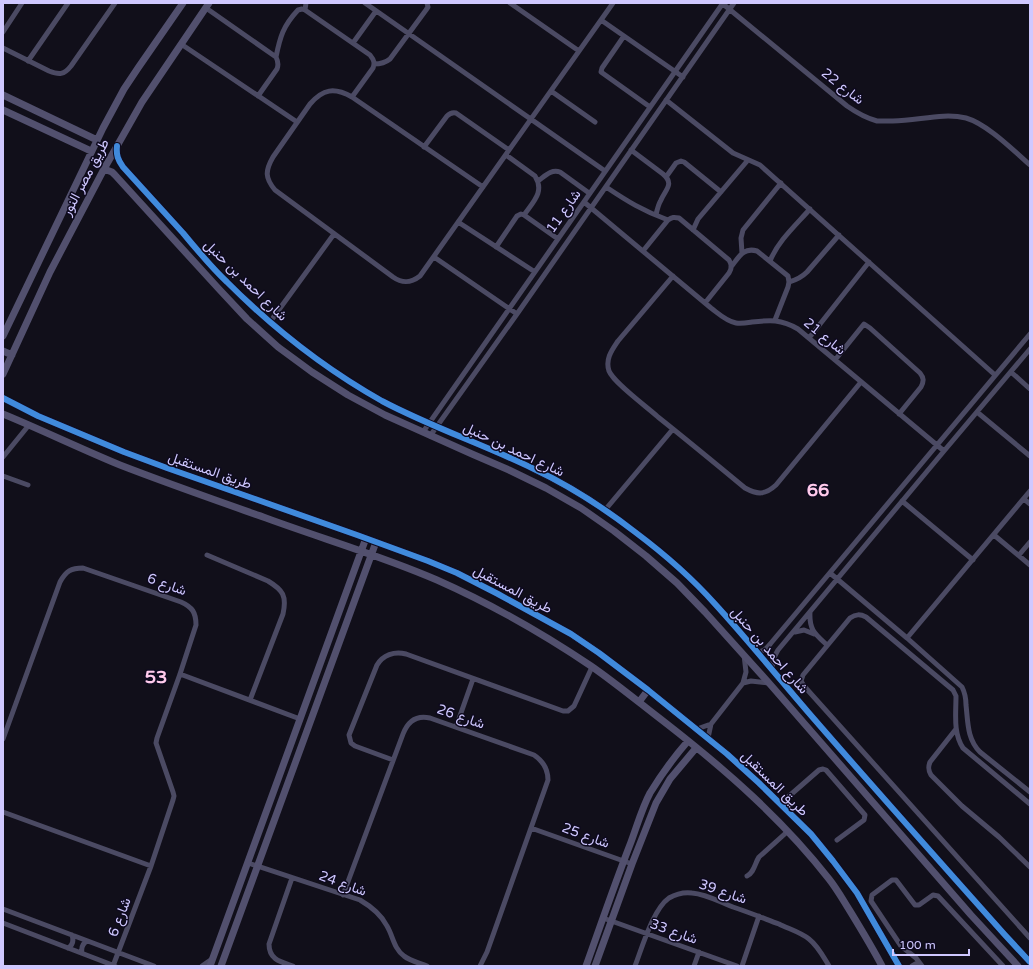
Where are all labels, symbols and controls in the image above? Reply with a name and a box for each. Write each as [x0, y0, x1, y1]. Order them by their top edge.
street label: شارع 22 [817, 64, 867, 110]
street label: طريق مصر النور [58, 136, 113, 220]
street label: شارع 11 [542, 186, 586, 238]
street label: شارع احمد بن حنبل [199, 236, 291, 326]
street label: شارع 21 [799, 314, 849, 360]
street label: شارع احمد بن حنبل [460, 419, 567, 482]
street label: طريق المستقبل [166, 448, 254, 493]
district label: 66 [807, 479, 829, 501]
street label: طريق المستقبل [470, 562, 555, 617]
street label: شارع 6 [144, 570, 189, 601]
street label: شارع احمد بن حنبل [726, 603, 812, 699]
district label: 53 [145, 666, 167, 688]
street label: شارع 26 [434, 700, 487, 734]
street label: طريق المستقبل [737, 747, 812, 820]
street label: شارع 25 [559, 819, 612, 854]
street label: شارع 24 [316, 867, 369, 902]
street label: شارع 39 [696, 875, 749, 909]
street label: شارع 6 [104, 895, 137, 940]
street label: شارع 33 [647, 915, 700, 950]
scale bar [893, 931, 969, 957]
text: 100 m [899, 938, 936, 952]

